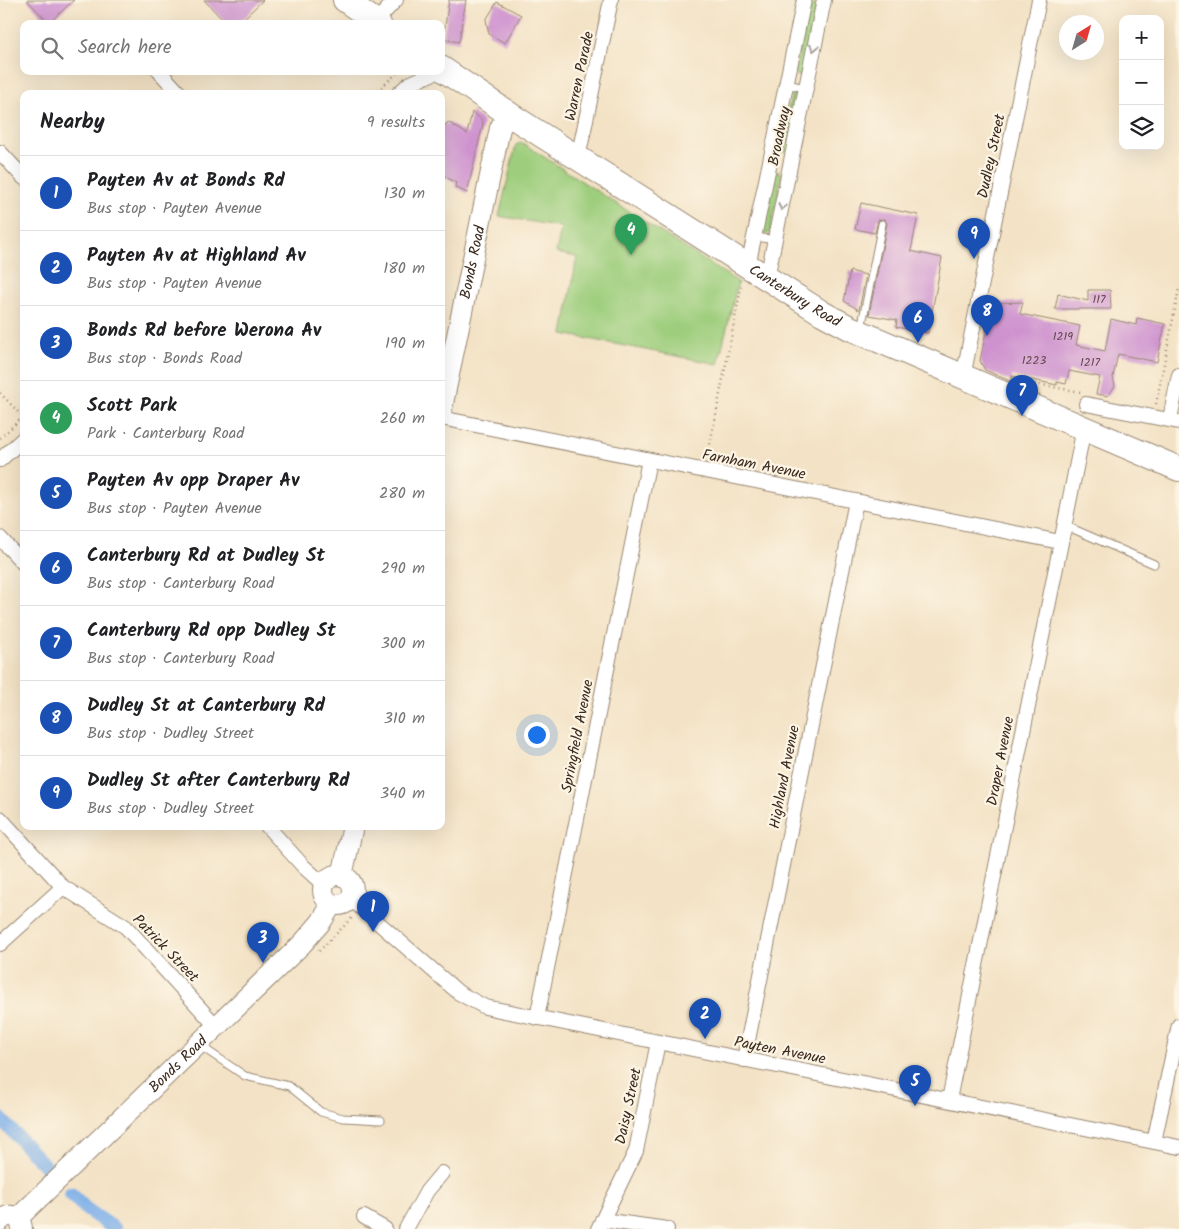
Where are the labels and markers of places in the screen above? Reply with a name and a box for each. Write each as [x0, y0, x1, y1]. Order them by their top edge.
pin: 4 [615, 214, 647, 255]
pin: 9 [958, 218, 990, 259]
pin: 8 [971, 295, 1003, 336]
pin: 6 [902, 302, 934, 343]
pin: 7 [1006, 375, 1038, 416]
pin: 1 [357, 891, 389, 932]
pin: 3 [247, 922, 279, 963]
pin: 2 [689, 998, 721, 1039]
pin: 5 [899, 1065, 931, 1106]

